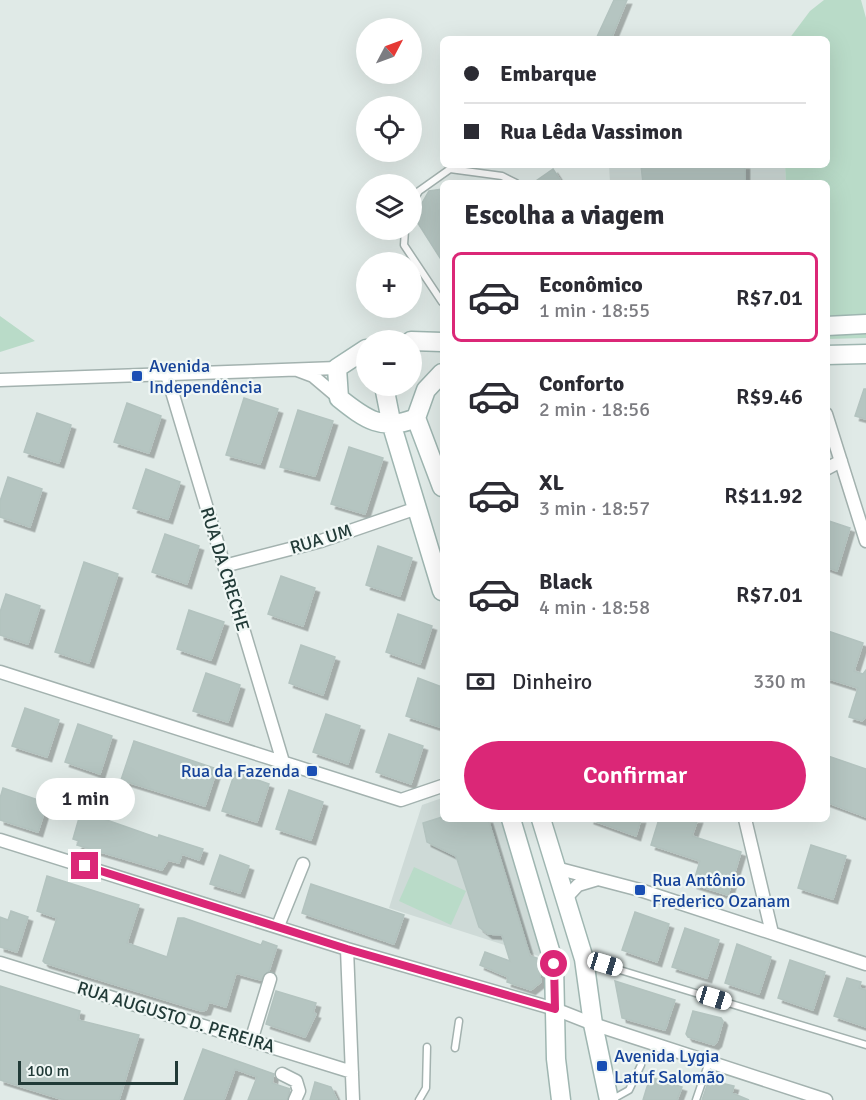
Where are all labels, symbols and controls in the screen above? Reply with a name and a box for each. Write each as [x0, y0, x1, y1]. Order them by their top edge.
north arrow [356, 18, 422, 84]
map controls [356, 18, 422, 396]
text: Embarque [500, 60, 597, 87]
button: locate [356, 96, 422, 162]
text: Rua Lêda Vassimon [500, 118, 683, 145]
button: layers [356, 174, 422, 240]
text: Escolha a viagem [464, 199, 665, 232]
button: + [356, 252, 422, 318]
icon: car [467, 270, 521, 324]
text: Econômico [539, 271, 643, 298]
text: R$7.01 [736, 284, 803, 311]
text: 1 min · 18:55 [539, 298, 650, 323]
button: − [356, 330, 422, 396]
place label: Avenida Independência [149, 355, 262, 398]
marker: Avenida Independência [130, 369, 144, 383]
icon: car [467, 369, 521, 423]
text: Conforto [539, 370, 624, 397]
text: R$9.46 [736, 383, 803, 410]
text: 2 min · 18:56 [539, 397, 650, 422]
icon: car [467, 468, 521, 522]
text: XL [539, 469, 564, 496]
text: R$11.92 [724, 482, 803, 509]
text: 3 min · 18:57 [539, 496, 650, 521]
street label: RUA DA CRECHE [196, 504, 254, 634]
street label: RUA UM [287, 519, 355, 559]
icon: car [467, 567, 521, 621]
text: Black [539, 568, 593, 595]
text: R$7.01 [736, 581, 803, 608]
text: 4 min · 18:58 [539, 595, 650, 620]
icon: cash [464, 665, 497, 698]
text: Dinheiro [512, 668, 592, 695]
text: 330 m [753, 669, 806, 694]
button: Confirmar [464, 741, 806, 810]
place label: Rua da Fazenda [181, 760, 300, 782]
marker: Rua da Fazenda [305, 764, 319, 778]
callout: 1 min [36, 779, 134, 821]
text: 1 min [62, 786, 109, 811]
route end [71, 852, 98, 879]
place label: Rua Antônio Frederico Ozanam [652, 869, 790, 912]
marker: Rua Antônio Frederico Ozanam [633, 883, 647, 897]
route start [540, 950, 567, 977]
car [585, 950, 625, 978]
street label: RUA AUGUSTO D. PEREIRA [75, 976, 277, 1058]
car [694, 984, 734, 1012]
place label: Avenida Lygia Latuf Salomão [614, 1045, 725, 1088]
scale bar [18, 1058, 178, 1086]
marker: Avenida Lygia Latuf Salomão [595, 1059, 609, 1073]
text: 100 m [27, 1061, 69, 1081]

